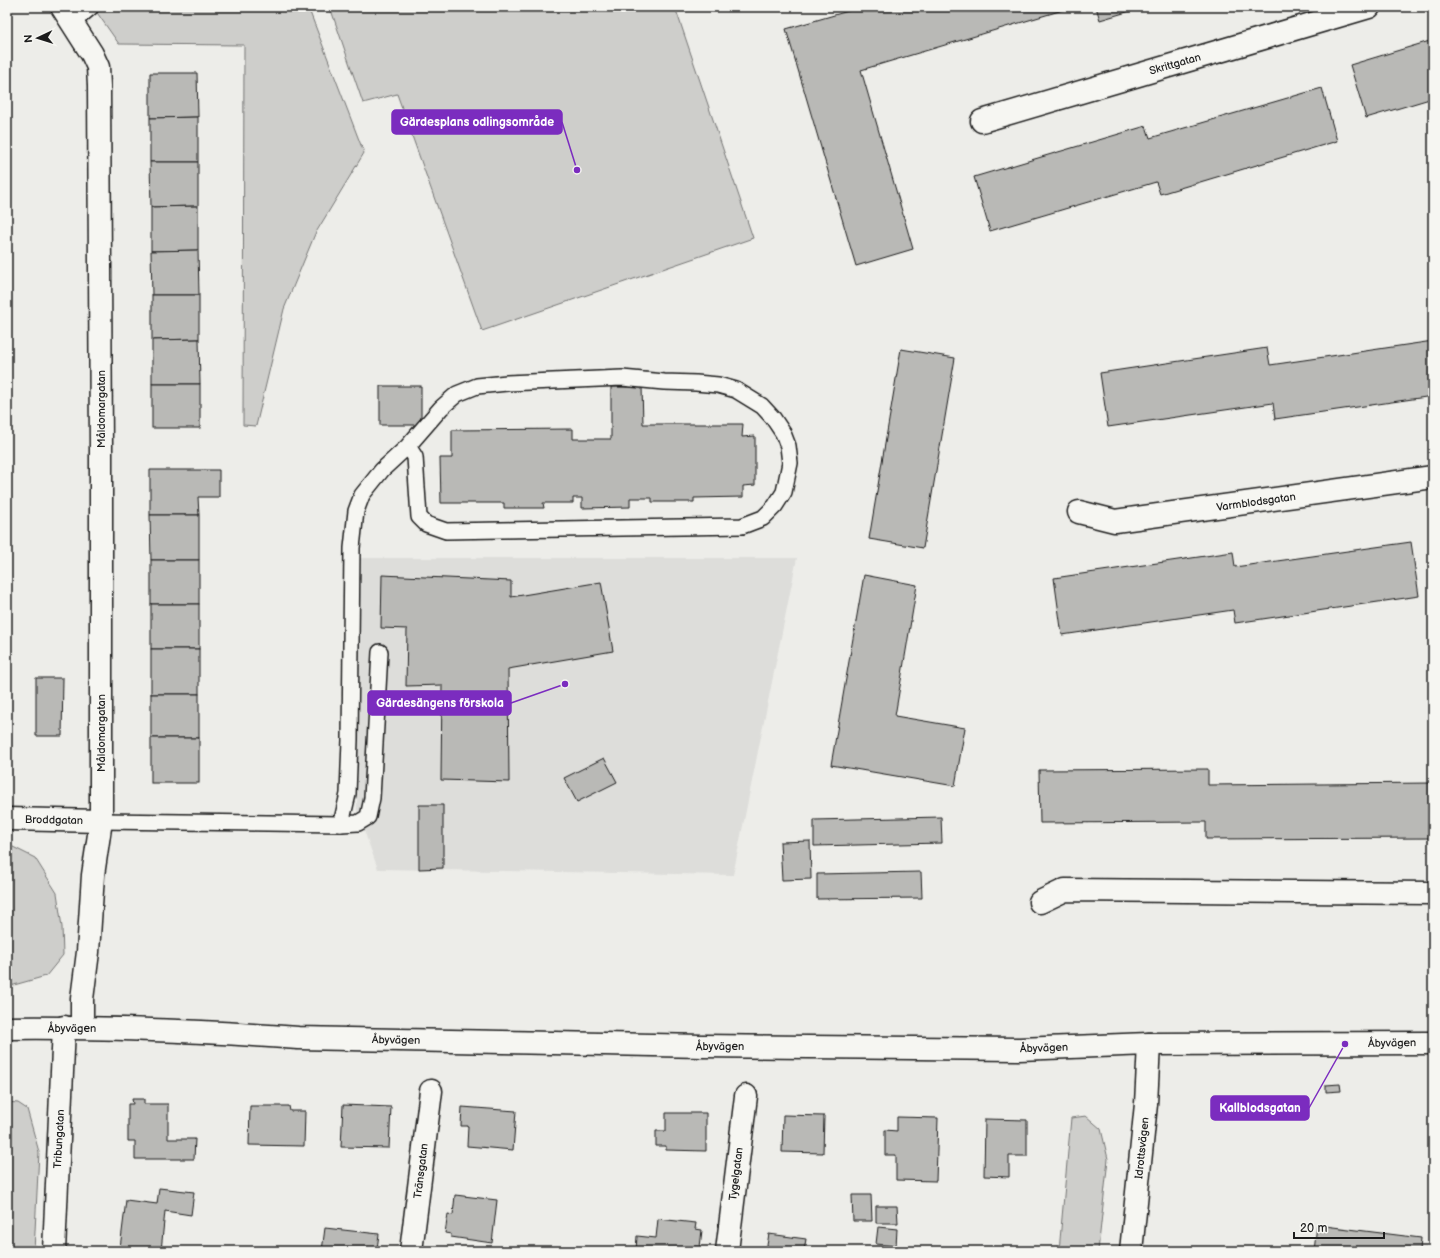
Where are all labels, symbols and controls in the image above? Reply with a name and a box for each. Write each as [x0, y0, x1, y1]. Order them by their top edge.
north arrow [18, 18, 58, 58]
text: N [22, 34, 35, 43]
street label: Skrittgatan [1148, 50, 1202, 78]
callout: Gärdesplans odlingsområde [392, 110, 562, 134]
text: Gärdesplans odlingsområde [400, 115, 554, 130]
street label: Måldomargatan [95, 370, 108, 448]
street label: Varmblodsgatan [1215, 490, 1297, 514]
callout: Gärdesängens förskola [368, 691, 511, 715]
street label: Måldomargatan [95, 694, 108, 772]
text: Gärdesängens förskola [376, 696, 504, 711]
street label: Broddgatan [25, 813, 83, 827]
street label: Åbyvägen [48, 1021, 96, 1035]
street label: Åbyvägen [372, 1032, 420, 1047]
street label: Åbyvägen [1368, 1035, 1416, 1050]
street label: Åbyvägen [696, 1039, 744, 1053]
street label: Åbyvägen [1020, 1040, 1068, 1055]
callout: Kallblodsgatan [1211, 1096, 1309, 1120]
text: Kallblodsgatan [1219, 1101, 1301, 1116]
street label: Tribungatan [51, 1109, 67, 1169]
street label: Idrottsvägen [1132, 1116, 1152, 1180]
street label: Tränsgatan [411, 1143, 431, 1199]
street label: Tygelgatan [726, 1147, 746, 1201]
scale bar [1294, 1214, 1384, 1240]
text: 20 m [1300, 1221, 1327, 1236]

